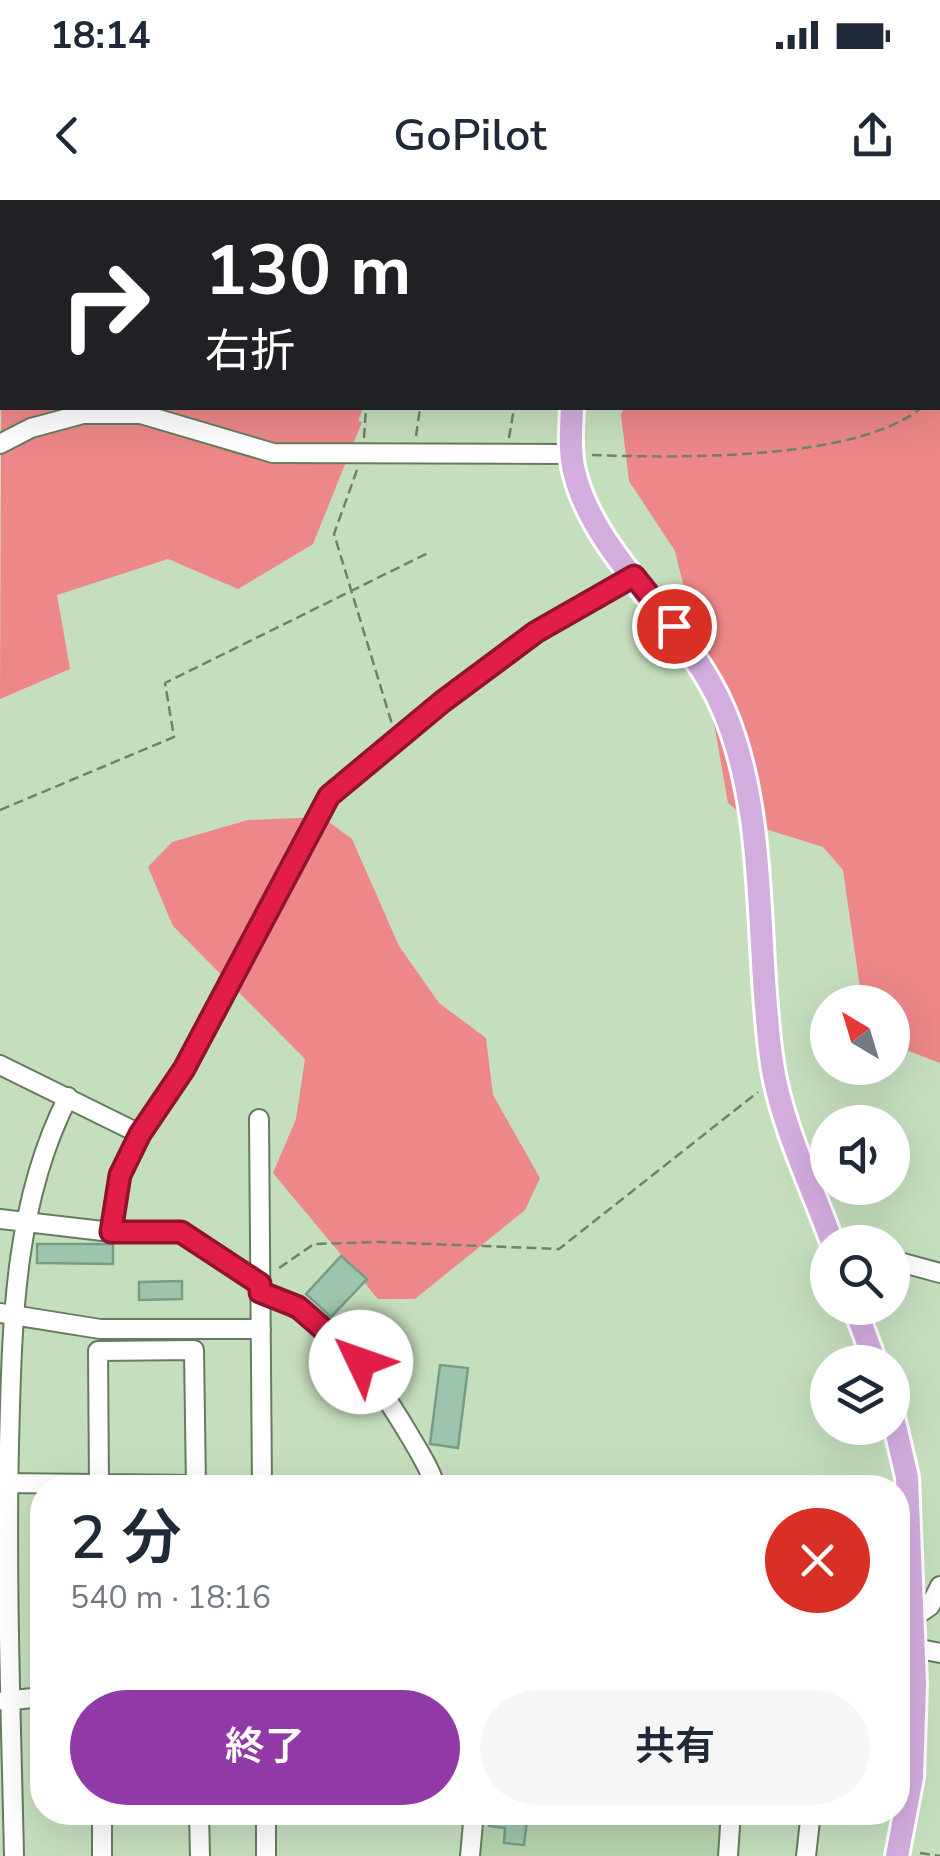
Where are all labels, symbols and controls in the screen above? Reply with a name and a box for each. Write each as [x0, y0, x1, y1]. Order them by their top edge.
text: 18:14 [50, 10, 151, 61]
text: GoPilot [393, 105, 547, 166]
icon: back [40, 108, 95, 163]
icon: share [845, 108, 900, 163]
text: 130 m [205, 223, 411, 319]
icon: right [40, 240, 170, 370]
text: 右折 [205, 321, 295, 382]
pin [632, 584, 717, 669]
icon: arrive [647, 599, 702, 654]
north arrow [810, 985, 910, 1085]
map controls [810, 985, 910, 1445]
button: sound [810, 1105, 910, 1205]
button: search [810, 1225, 910, 1325]
position arrow [309, 1310, 413, 1414]
button: layers [810, 1345, 910, 1445]
text: 2 分 [70, 1497, 182, 1579]
button: close [765, 1508, 870, 1613]
text: 540 m · 18:16 [70, 1576, 271, 1619]
button: 終了 [70, 1690, 460, 1805]
button: 共有 [480, 1690, 870, 1805]

